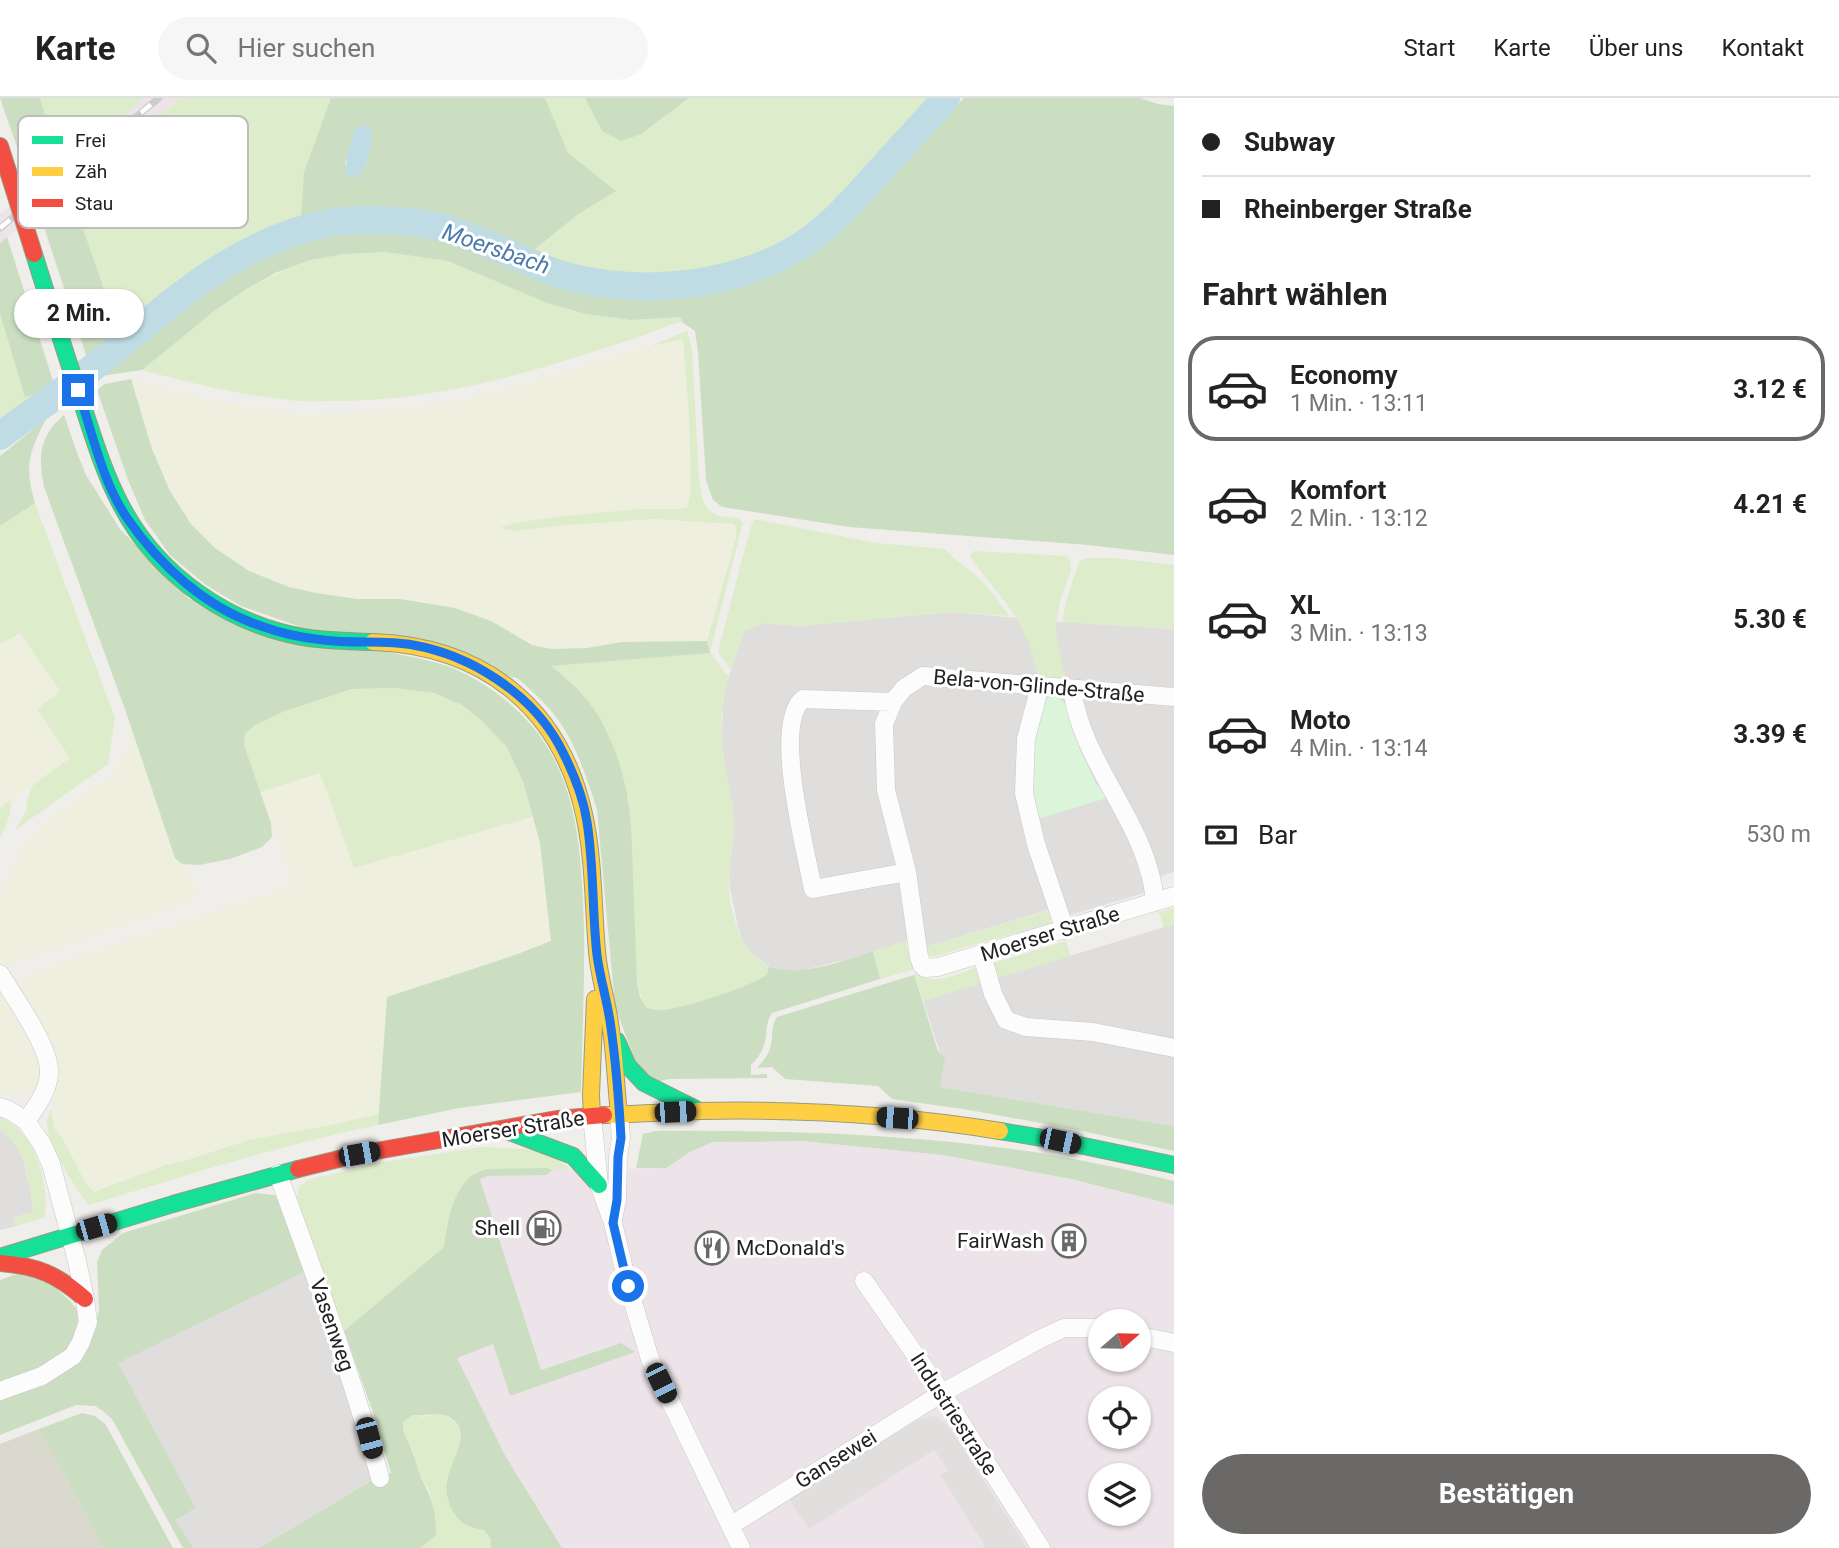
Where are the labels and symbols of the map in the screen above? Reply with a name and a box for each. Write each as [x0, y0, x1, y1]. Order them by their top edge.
legend [18, 116, 248, 228]
text: Frei [75, 129, 106, 152]
text: Zäh [75, 160, 107, 183]
text: Stau [75, 192, 113, 215]
water label: Moersbach [439, 218, 553, 280]
callout: 2 Min. [13, 288, 143, 338]
route end [62, 374, 94, 406]
street label: Bela-von-Glinde-Straße [932, 665, 1146, 707]
street label: Moerser Straße [978, 901, 1122, 967]
car [654, 1101, 697, 1123]
street label: Moerser Straße [440, 1106, 586, 1152]
car [876, 1106, 919, 1130]
car [1038, 1126, 1083, 1156]
car [337, 1140, 382, 1168]
fuel station icon: Shell [525, 1209, 563, 1247]
car [73, 1211, 120, 1243]
place label: Shell [475, 1216, 520, 1240]
building icon: FairWash [1050, 1222, 1088, 1260]
restaurant icon: McDonald's [693, 1229, 731, 1267]
place label: FairWash [957, 1229, 1044, 1253]
place label: McDonald's [736, 1236, 845, 1260]
route start [612, 1270, 644, 1302]
street label: Vasenweg [305, 1275, 359, 1375]
north arrow [1088, 1309, 1152, 1372]
street label: Industriestraße [905, 1348, 1003, 1480]
car [643, 1360, 680, 1406]
car [354, 1415, 385, 1461]
street label: Gansewei [791, 1425, 881, 1493]

